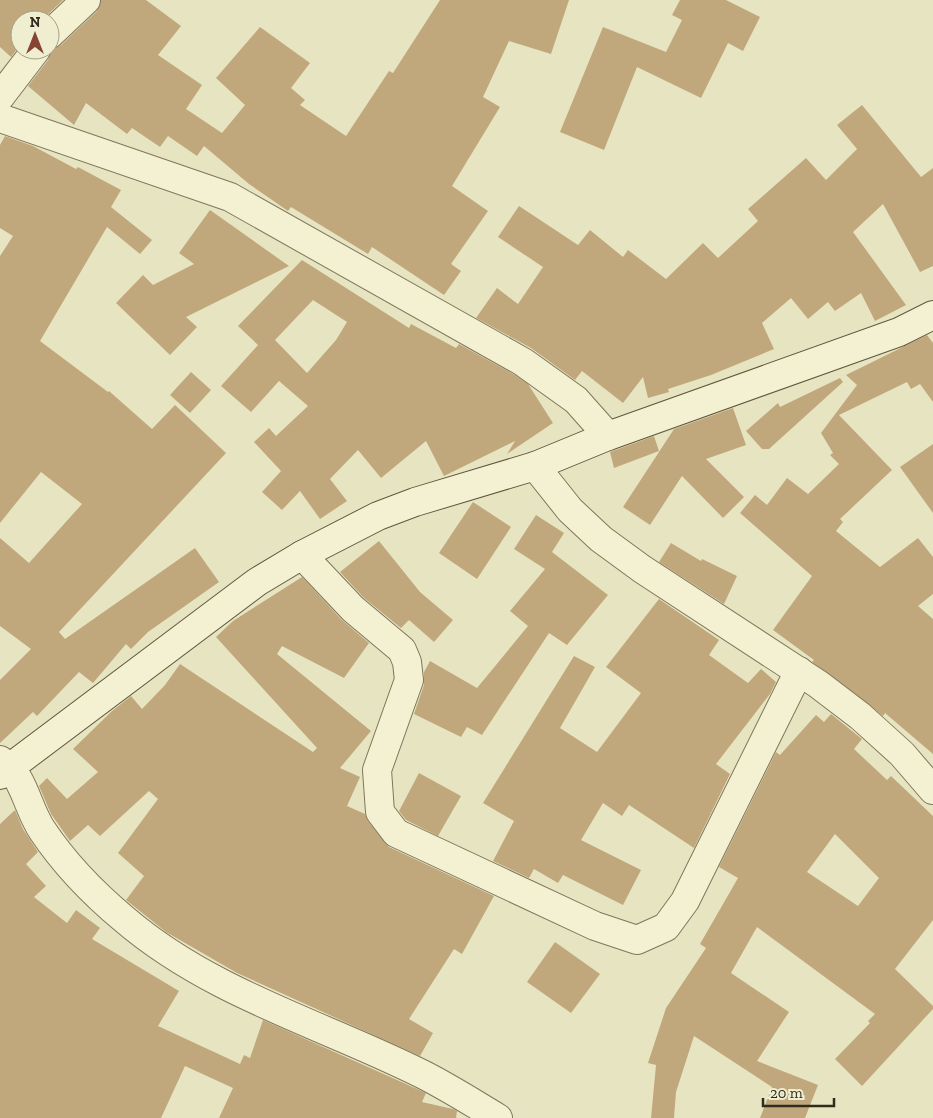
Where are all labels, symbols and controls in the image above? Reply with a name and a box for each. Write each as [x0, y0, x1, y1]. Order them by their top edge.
north arrow [10, 10, 60, 60]
text: N [30, 14, 41, 31]
scale bar [763, 1076, 834, 1108]
text: 20 m [770, 1084, 803, 1102]

